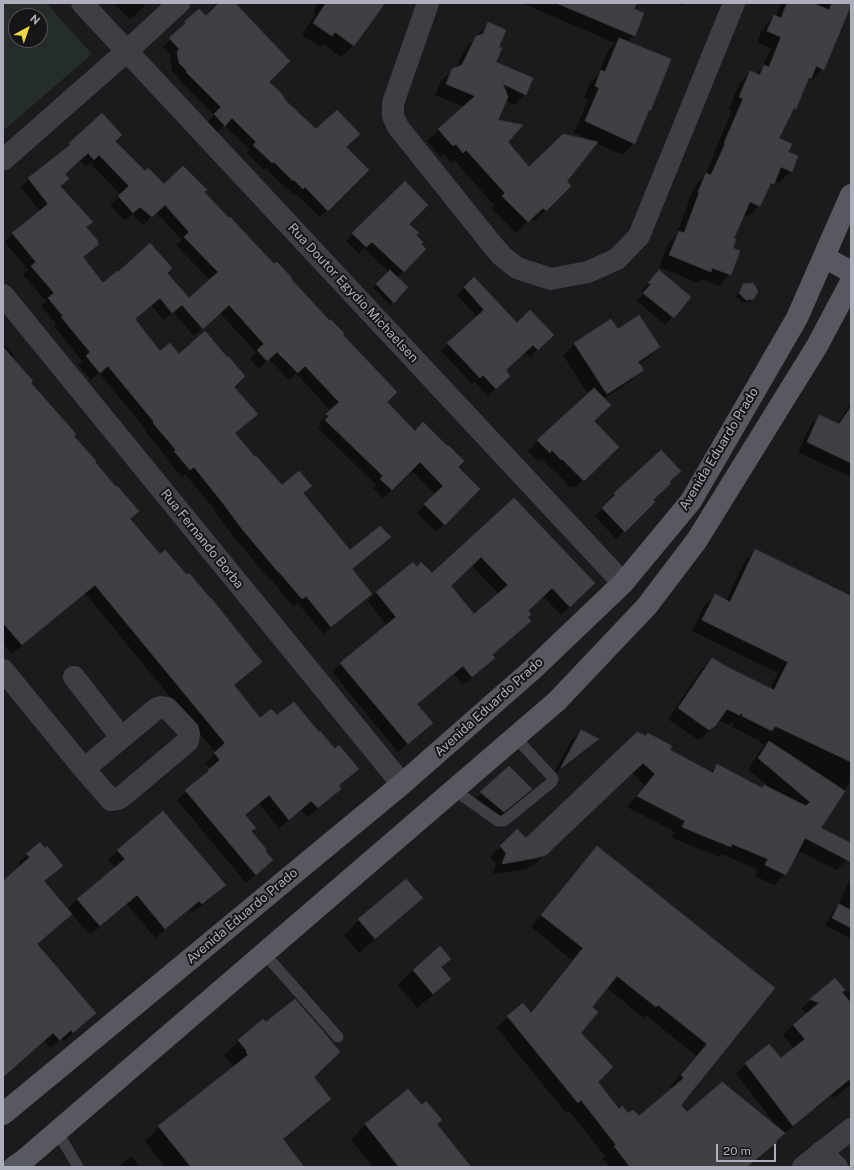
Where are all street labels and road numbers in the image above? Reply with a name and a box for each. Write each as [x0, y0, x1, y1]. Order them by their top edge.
street label: Rua Doutor Egydio Michaelsen [284, 220, 422, 366]
street label: Avenida Eduardo Prado [676, 385, 762, 513]
street label: Rua Fernando Borba [157, 486, 247, 592]
street label: Avenida Eduardo Prado [432, 654, 546, 760]
street label: Avenida Eduardo Prado [183, 865, 301, 967]

